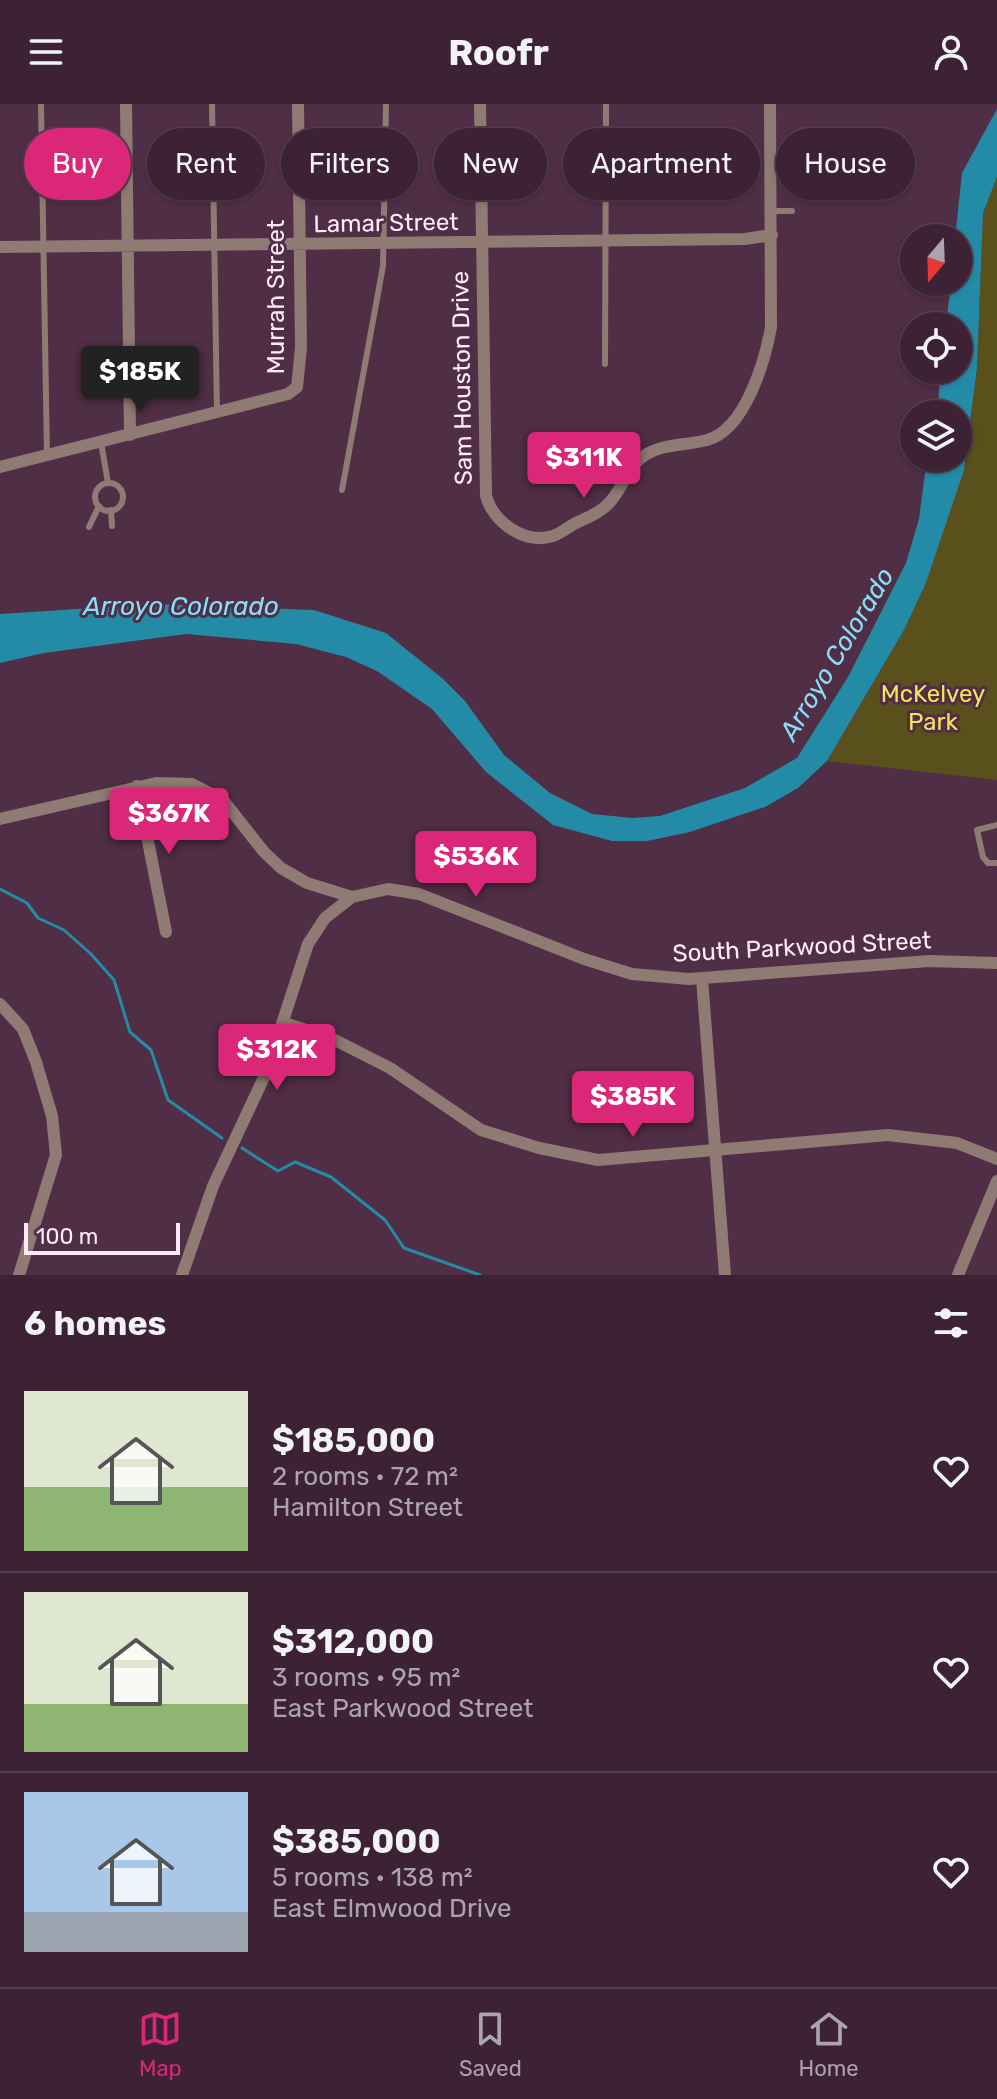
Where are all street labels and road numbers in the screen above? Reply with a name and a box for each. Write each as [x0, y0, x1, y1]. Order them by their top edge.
street label: Lamar Street [313, 208, 459, 238]
street label: Murrah Street [262, 220, 290, 374]
street label: Sam Houston Drive [446, 271, 478, 485]
street label: South Parkwood Street [672, 926, 932, 968]

